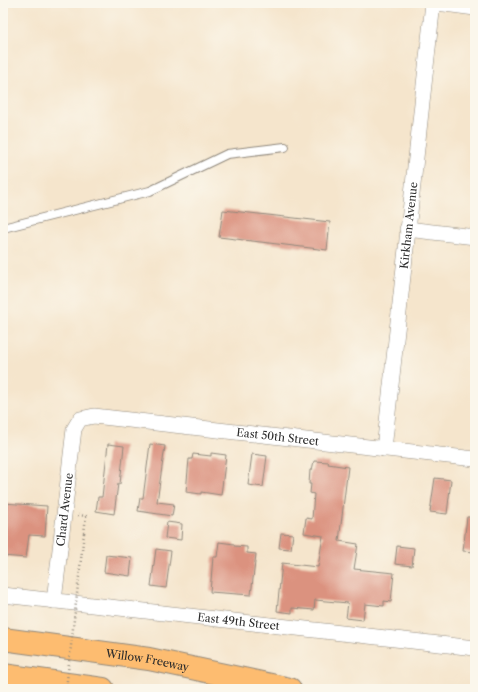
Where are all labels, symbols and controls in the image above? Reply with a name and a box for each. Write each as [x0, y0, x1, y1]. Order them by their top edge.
street label: Kirkham Avenue [397, 181, 420, 270]
street label: East 50th Street [236, 425, 320, 448]
street label: Chard Avenue [53, 472, 76, 547]
street label: East 49th Street [197, 610, 281, 633]
street label: Willow Freeway [104, 646, 191, 675]

